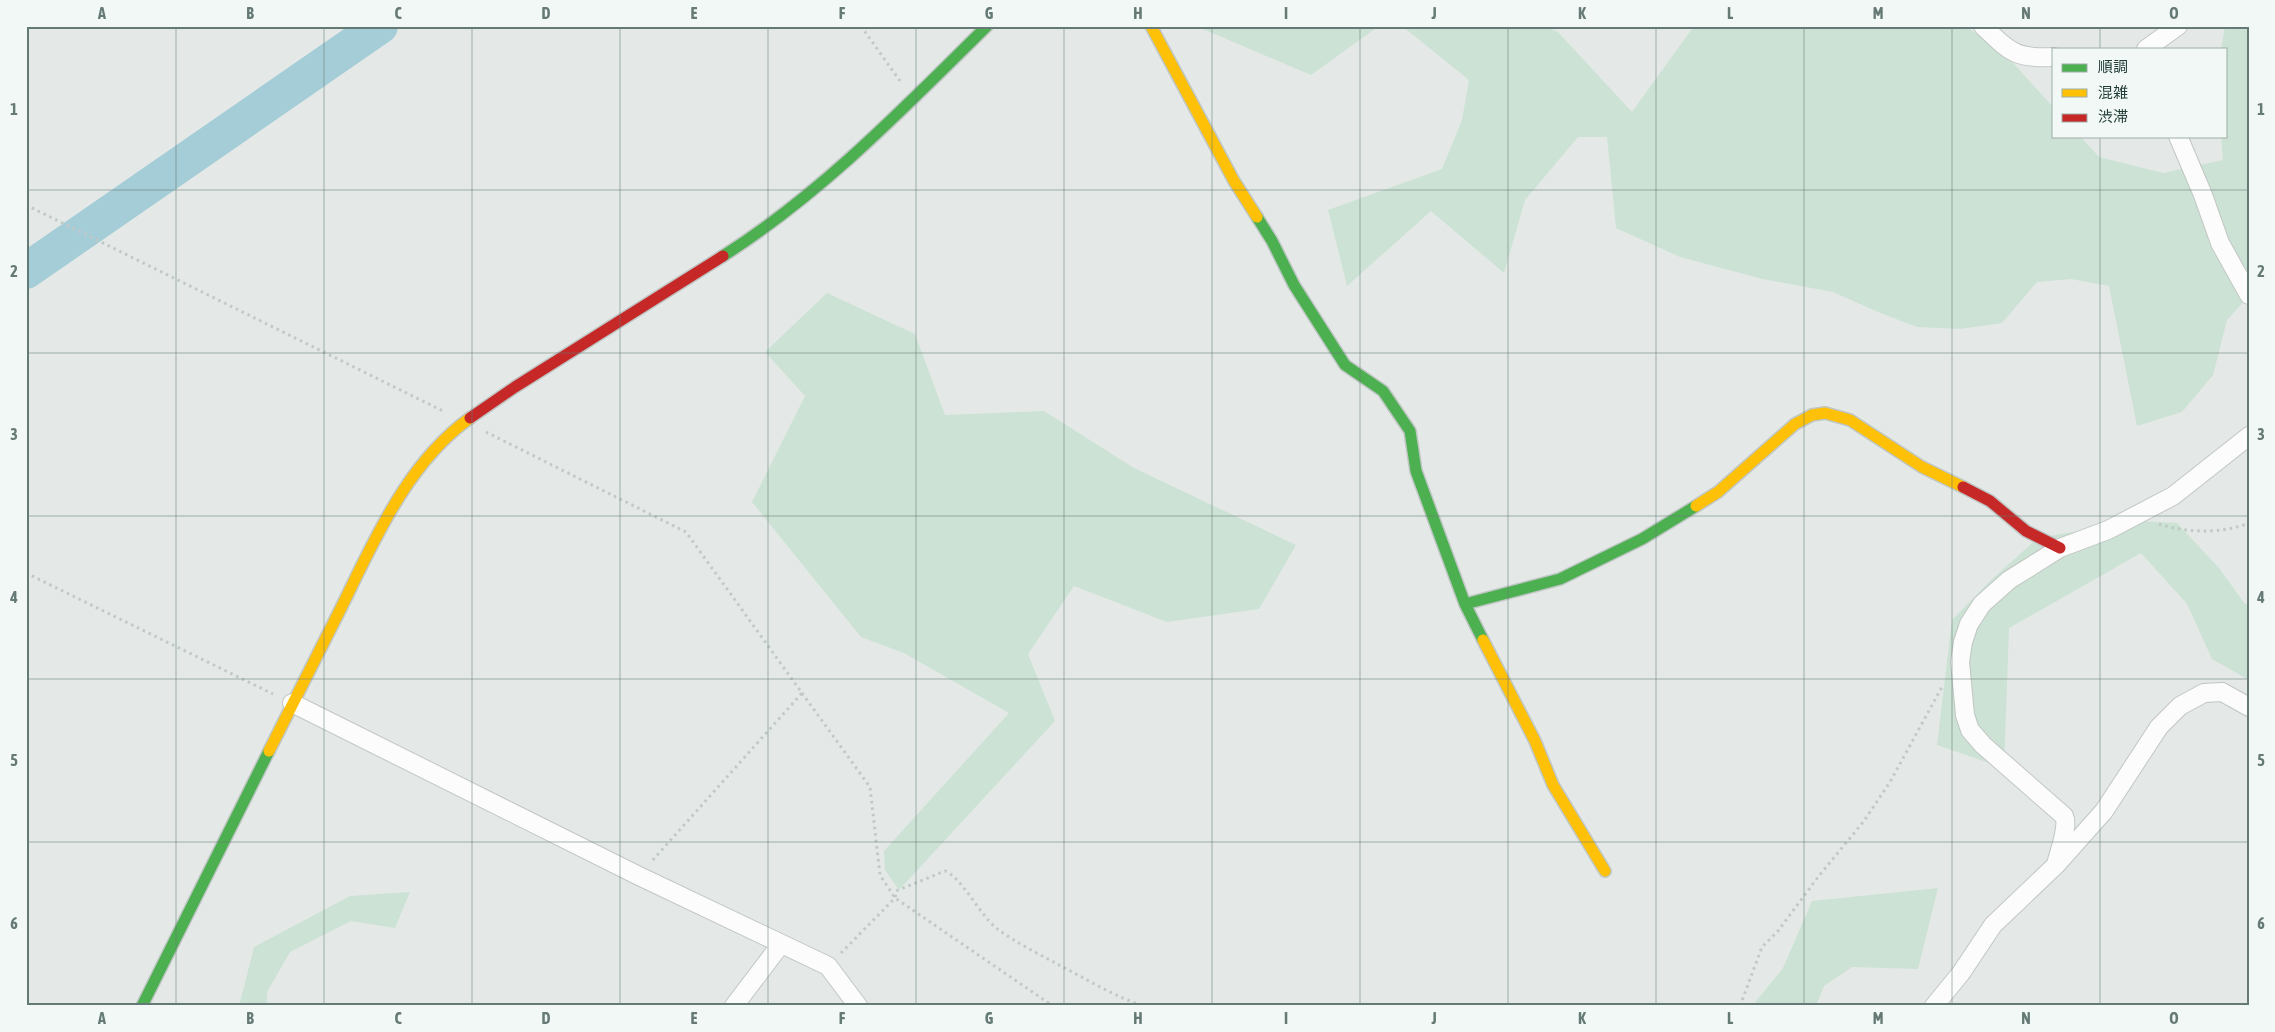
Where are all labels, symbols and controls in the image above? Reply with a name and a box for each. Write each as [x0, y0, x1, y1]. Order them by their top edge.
text: A [97, 4, 106, 22]
text: B [246, 4, 254, 22]
text: C [394, 4, 402, 22]
text: D [542, 4, 551, 22]
text: E [691, 4, 698, 22]
text: F [839, 4, 846, 22]
text: G [985, 4, 994, 22]
text: H [1133, 4, 1143, 22]
text: I [1284, 4, 1288, 22]
text: J [1430, 4, 1437, 22]
text: K [1578, 4, 1586, 22]
text: L [1727, 4, 1734, 22]
text: M [1873, 4, 1883, 22]
text: N [2021, 4, 2031, 22]
text: O [2169, 4, 2179, 22]
legend [2052, 48, 2228, 138]
text: 順調 [2098, 58, 2128, 75]
text: 混雑 [2098, 84, 2128, 101]
text: 1 [10, 100, 18, 118]
text: 1 [2257, 100, 2265, 118]
text: 渋滞 [2098, 108, 2128, 125]
text: 2 [10, 262, 18, 280]
text: 2 [2257, 262, 2265, 280]
text: 3 [10, 425, 18, 443]
text: 3 [2257, 425, 2265, 443]
text: 4 [9, 588, 18, 606]
text: 4 [2256, 588, 2265, 606]
text: 5 [10, 751, 18, 769]
text: 5 [2257, 751, 2265, 769]
text: 6 [10, 914, 18, 932]
text: 6 [2257, 914, 2265, 932]
text: A [97, 1009, 106, 1027]
text: B [246, 1009, 254, 1027]
text: C [394, 1009, 402, 1027]
text: D [542, 1009, 551, 1027]
text: E [691, 1009, 698, 1027]
text: F [839, 1009, 846, 1027]
text: G [985, 1009, 994, 1027]
text: H [1133, 1009, 1143, 1027]
text: I [1284, 1009, 1288, 1027]
text: J [1430, 1009, 1437, 1027]
text: K [1578, 1009, 1586, 1027]
text: L [1727, 1009, 1734, 1027]
text: M [1873, 1009, 1883, 1027]
text: N [2021, 1009, 2031, 1027]
text: O [2169, 1009, 2179, 1027]

